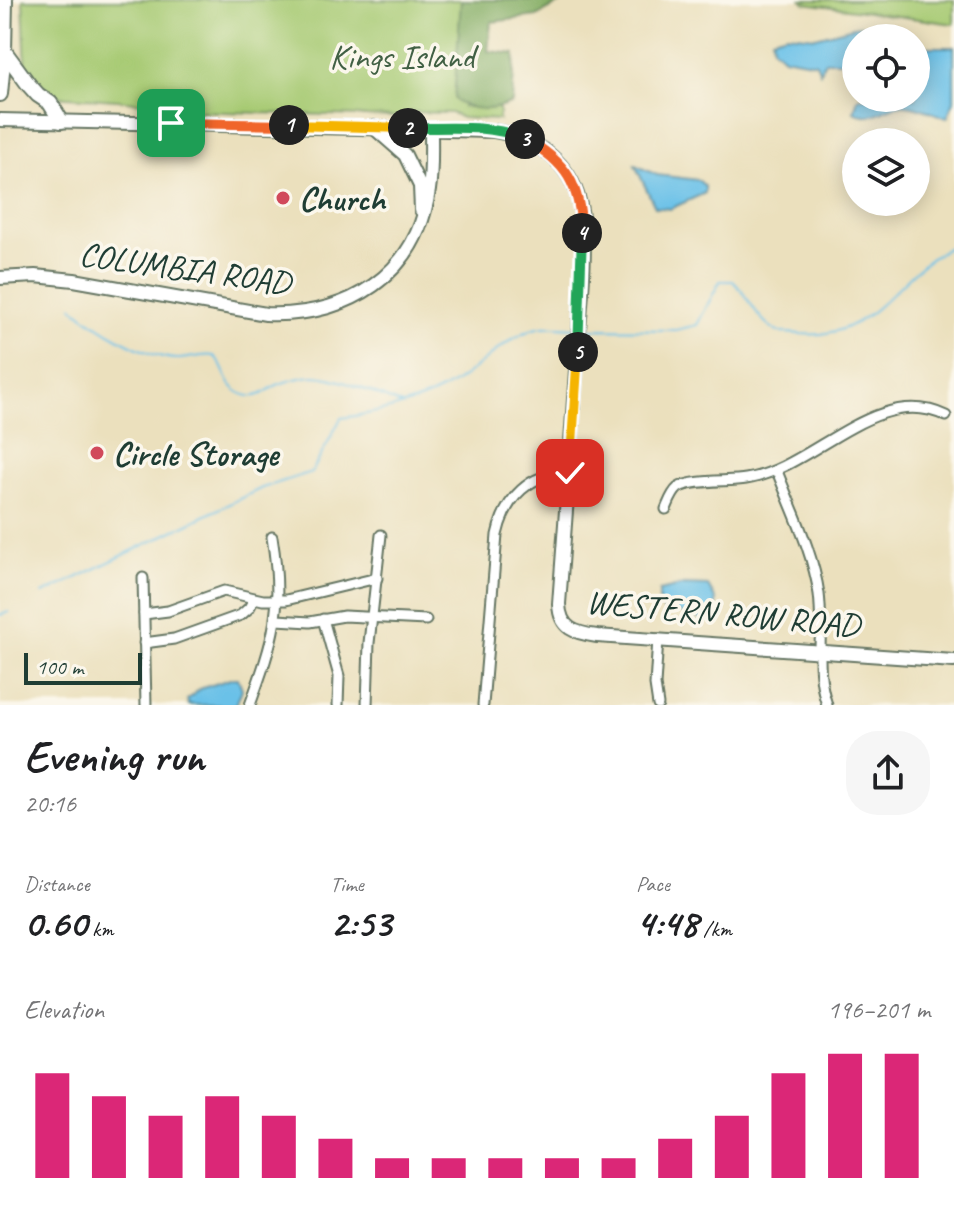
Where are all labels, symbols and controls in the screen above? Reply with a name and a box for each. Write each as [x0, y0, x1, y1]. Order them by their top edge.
map controls [842, 24, 930, 216]
button: locate [842, 24, 930, 112]
park label: Kings Island [330, 35, 479, 78]
pin [137, 89, 205, 157]
icon: arrive [149, 101, 193, 145]
pin: 1 [269, 105, 309, 145]
pin: 2 [388, 108, 428, 148]
text: 1 [284, 111, 294, 139]
text: 2 [403, 114, 413, 142]
pin: 3 [505, 119, 545, 159]
text: 3 [520, 125, 530, 153]
button: layers [842, 128, 930, 216]
place label: Church [299, 177, 387, 220]
marker: Church [274, 189, 292, 207]
pin: 4 [562, 213, 602, 253]
text: 4 [577, 219, 587, 247]
street label: COLUMBIA ROAD [77, 232, 296, 305]
pin: 5 [558, 332, 598, 372]
text: 5 [573, 338, 583, 366]
place label: Circle Storage [113, 432, 281, 475]
pin [536, 439, 604, 507]
marker: Circle Storage [88, 444, 106, 462]
icon: check [548, 451, 592, 495]
street label: WESTERN ROW ROAD [585, 580, 864, 647]
scale bar [24, 649, 142, 685]
text: 100 m [36, 653, 83, 681]
text: Evening run [24, 729, 204, 784]
button: share [846, 731, 930, 815]
text: 20:16 [24, 787, 76, 820]
text: Distance [24, 870, 90, 898]
text: Time [330, 870, 364, 898]
text: Pace [636, 870, 670, 898]
text: 0.60 [24, 898, 87, 948]
text: 2:53 [330, 898, 391, 948]
text: 4:48 [636, 898, 698, 948]
text: km [87, 915, 114, 943]
text: /km [698, 915, 732, 943]
text: Elevation [24, 993, 104, 1026]
text: 196–201 m [827, 993, 930, 1026]

